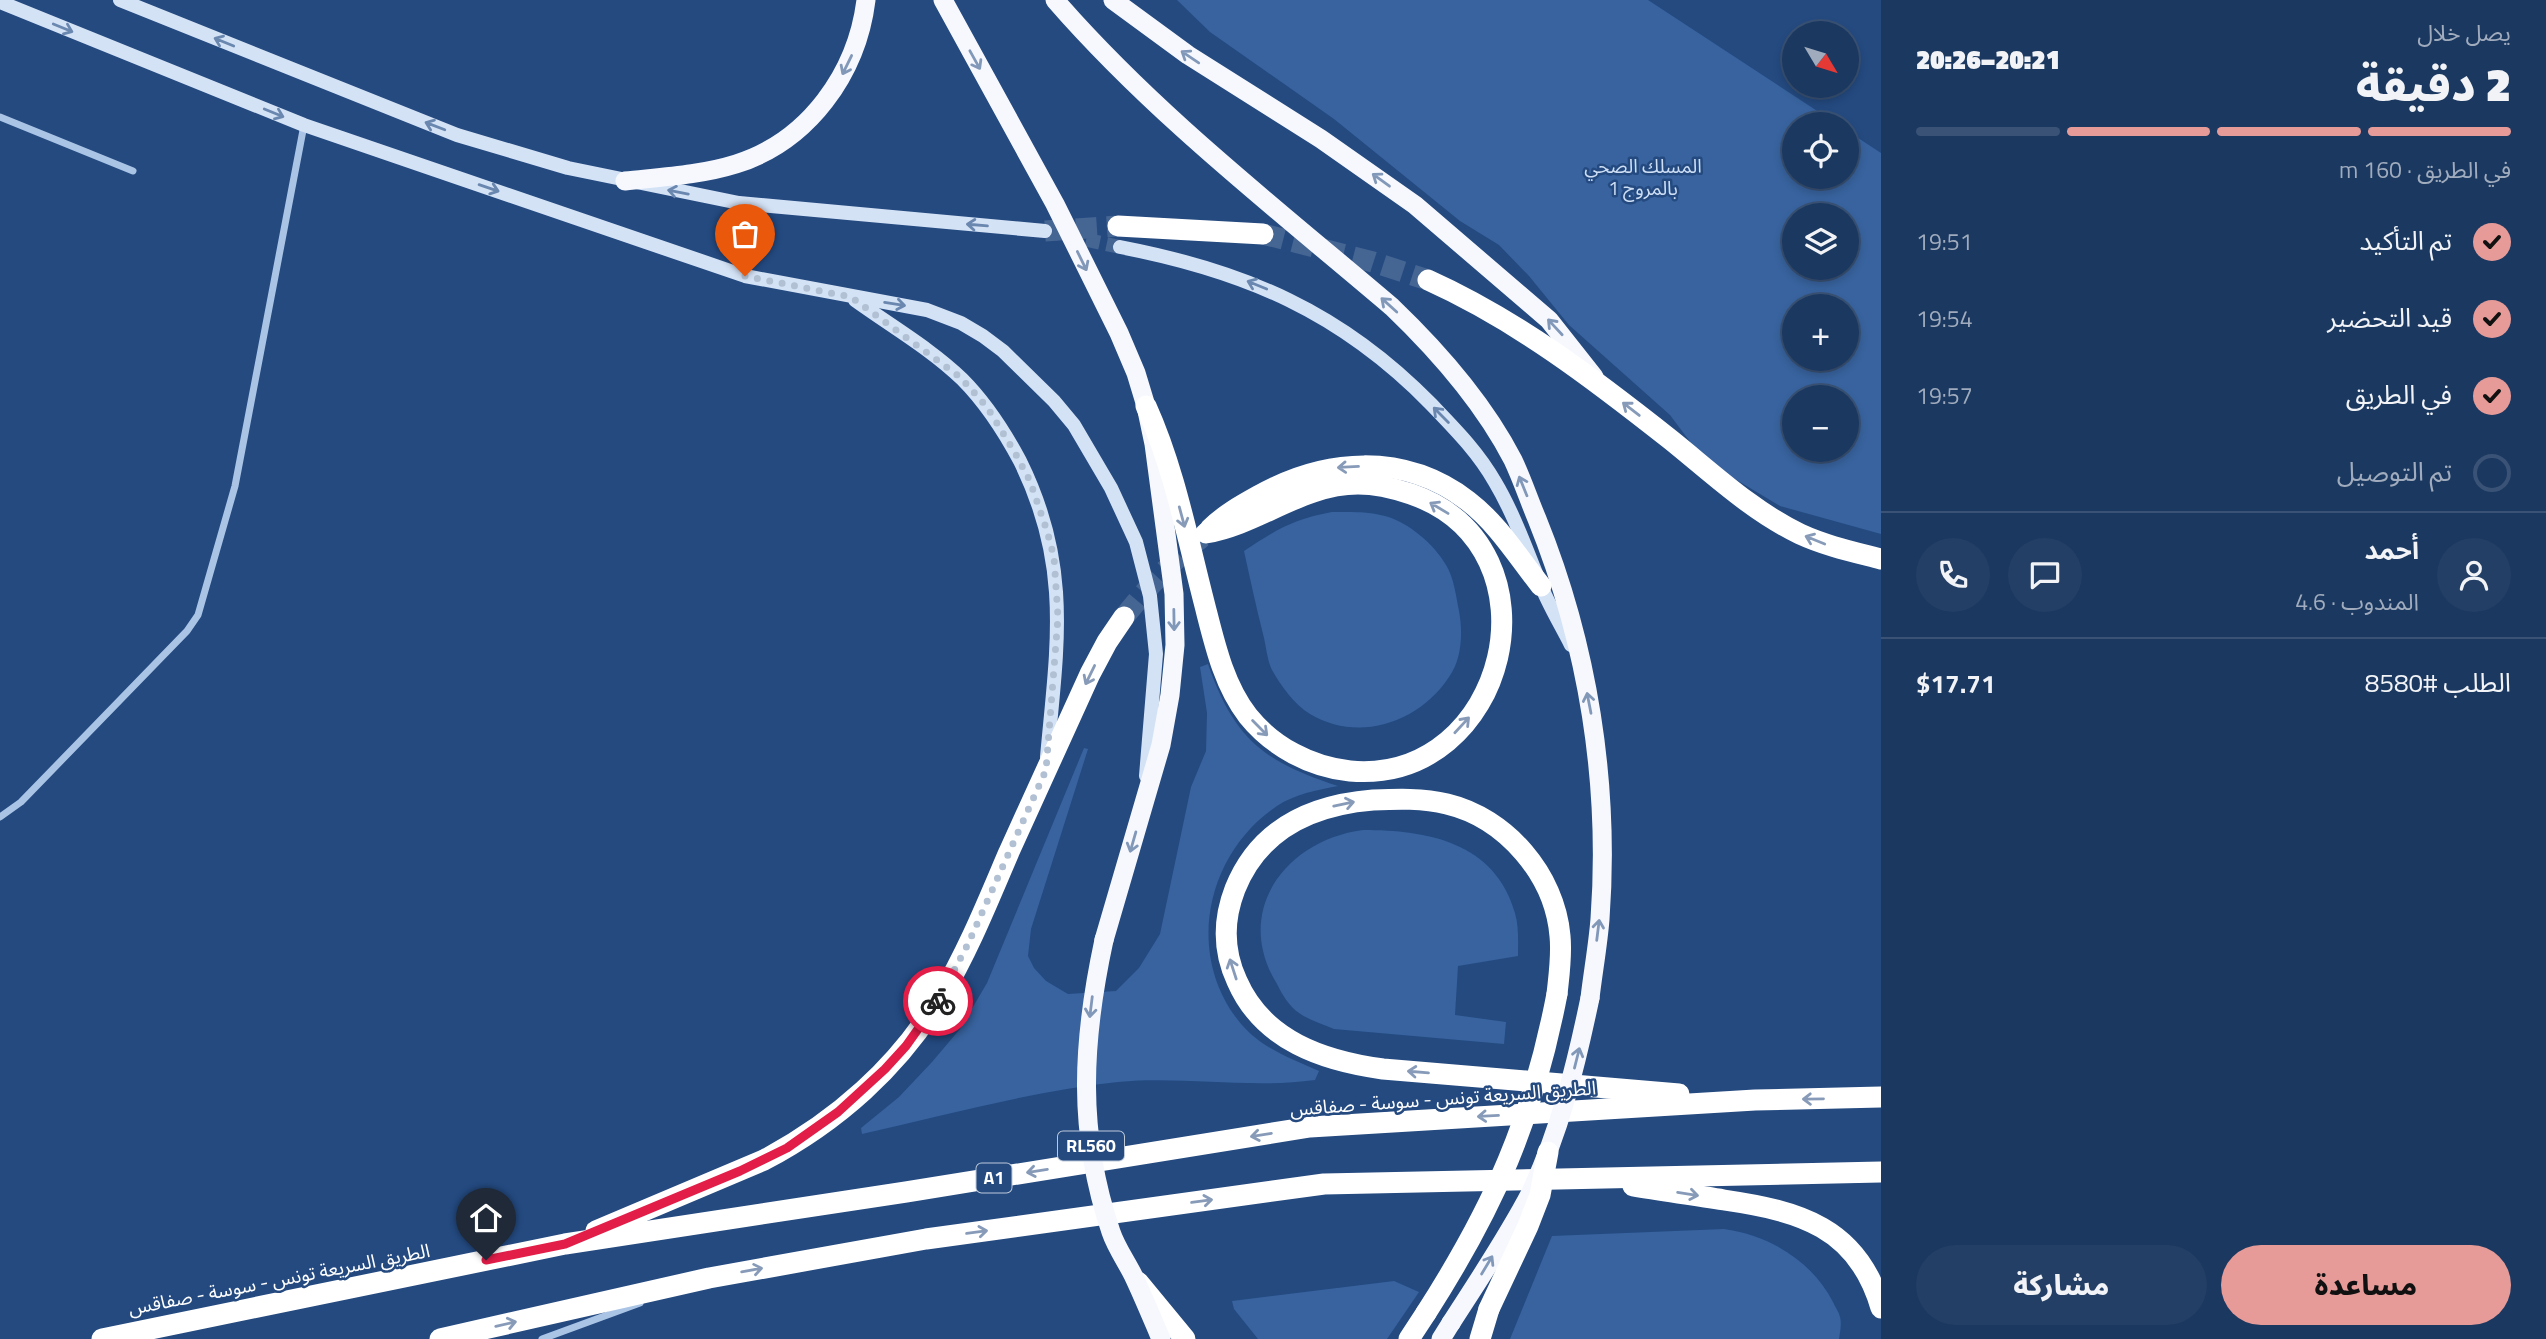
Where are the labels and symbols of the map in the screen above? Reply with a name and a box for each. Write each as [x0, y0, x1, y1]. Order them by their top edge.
north arrow [1782, 21, 1858, 98]
one-way arrow [52, 22, 74, 35]
one-way arrow [213, 35, 235, 48]
one-way arrow [968, 50, 982, 70]
one-way arrow [1181, 50, 1200, 64]
one-way arrow [840, 54, 854, 75]
one-way arrow [263, 107, 285, 120]
one-way arrow [425, 119, 446, 132]
park label: المسلك الصحي بالمروج 1 [1584, 151, 1702, 202]
one-way arrow [1372, 173, 1391, 188]
one-way arrow [478, 182, 500, 195]
one-way arrow [667, 185, 690, 198]
pin [715, 204, 775, 276]
one-way arrow [966, 218, 989, 231]
one-way arrow [1076, 250, 1090, 271]
one-way arrow [1247, 277, 1268, 290]
one-way arrow [1380, 297, 1398, 313]
one-way arrow [883, 298, 906, 311]
one-way arrow [1546, 319, 1563, 336]
one-way arrow [1622, 401, 1641, 416]
one-way arrow [1433, 406, 1450, 423]
one-way arrow [1337, 461, 1360, 474]
one-way arrow [1516, 476, 1529, 498]
one-way arrow [1429, 500, 1449, 514]
one-way arrow [1176, 506, 1189, 528]
one-way arrow [1805, 533, 1827, 546]
one-way arrow [1167, 608, 1181, 631]
one-way arrow [1082, 664, 1096, 685]
one-way arrow [1582, 692, 1596, 715]
one-way arrow [1453, 717, 1470, 735]
one-way arrow [1251, 720, 1268, 737]
one-way arrow [1332, 797, 1355, 811]
one-way arrow [1126, 830, 1139, 853]
one-way arrow [1592, 919, 1605, 942]
one-way arrow [1225, 959, 1238, 981]
courier [903, 966, 973, 1036]
one-way arrow [1085, 996, 1098, 1018]
one-way arrow [1571, 1047, 1584, 1070]
one-way arrow [1407, 1065, 1430, 1078]
street label: الطريق السريعة تونس - سوسة - صفاقس [1289, 1072, 1597, 1123]
one-way arrow [1802, 1092, 1825, 1106]
one-way arrow [1477, 1110, 1500, 1123]
one-way arrow [1250, 1129, 1273, 1142]
road number: RL560 [1058, 1132, 1124, 1161]
road number: A1 [976, 1163, 1012, 1192]
one-way arrow [1026, 1165, 1049, 1178]
pin [456, 1188, 516, 1260]
one-way arrow [1676, 1188, 1699, 1201]
one-way arrow [1190, 1194, 1213, 1207]
one-way arrow [965, 1225, 988, 1238]
street label: الطريق السريعة تونس - سوسة - صفاقس [126, 1235, 432, 1322]
one-way arrow [1481, 1256, 1495, 1276]
one-way arrow [740, 1263, 763, 1276]
one-way arrow [494, 1317, 517, 1330]

